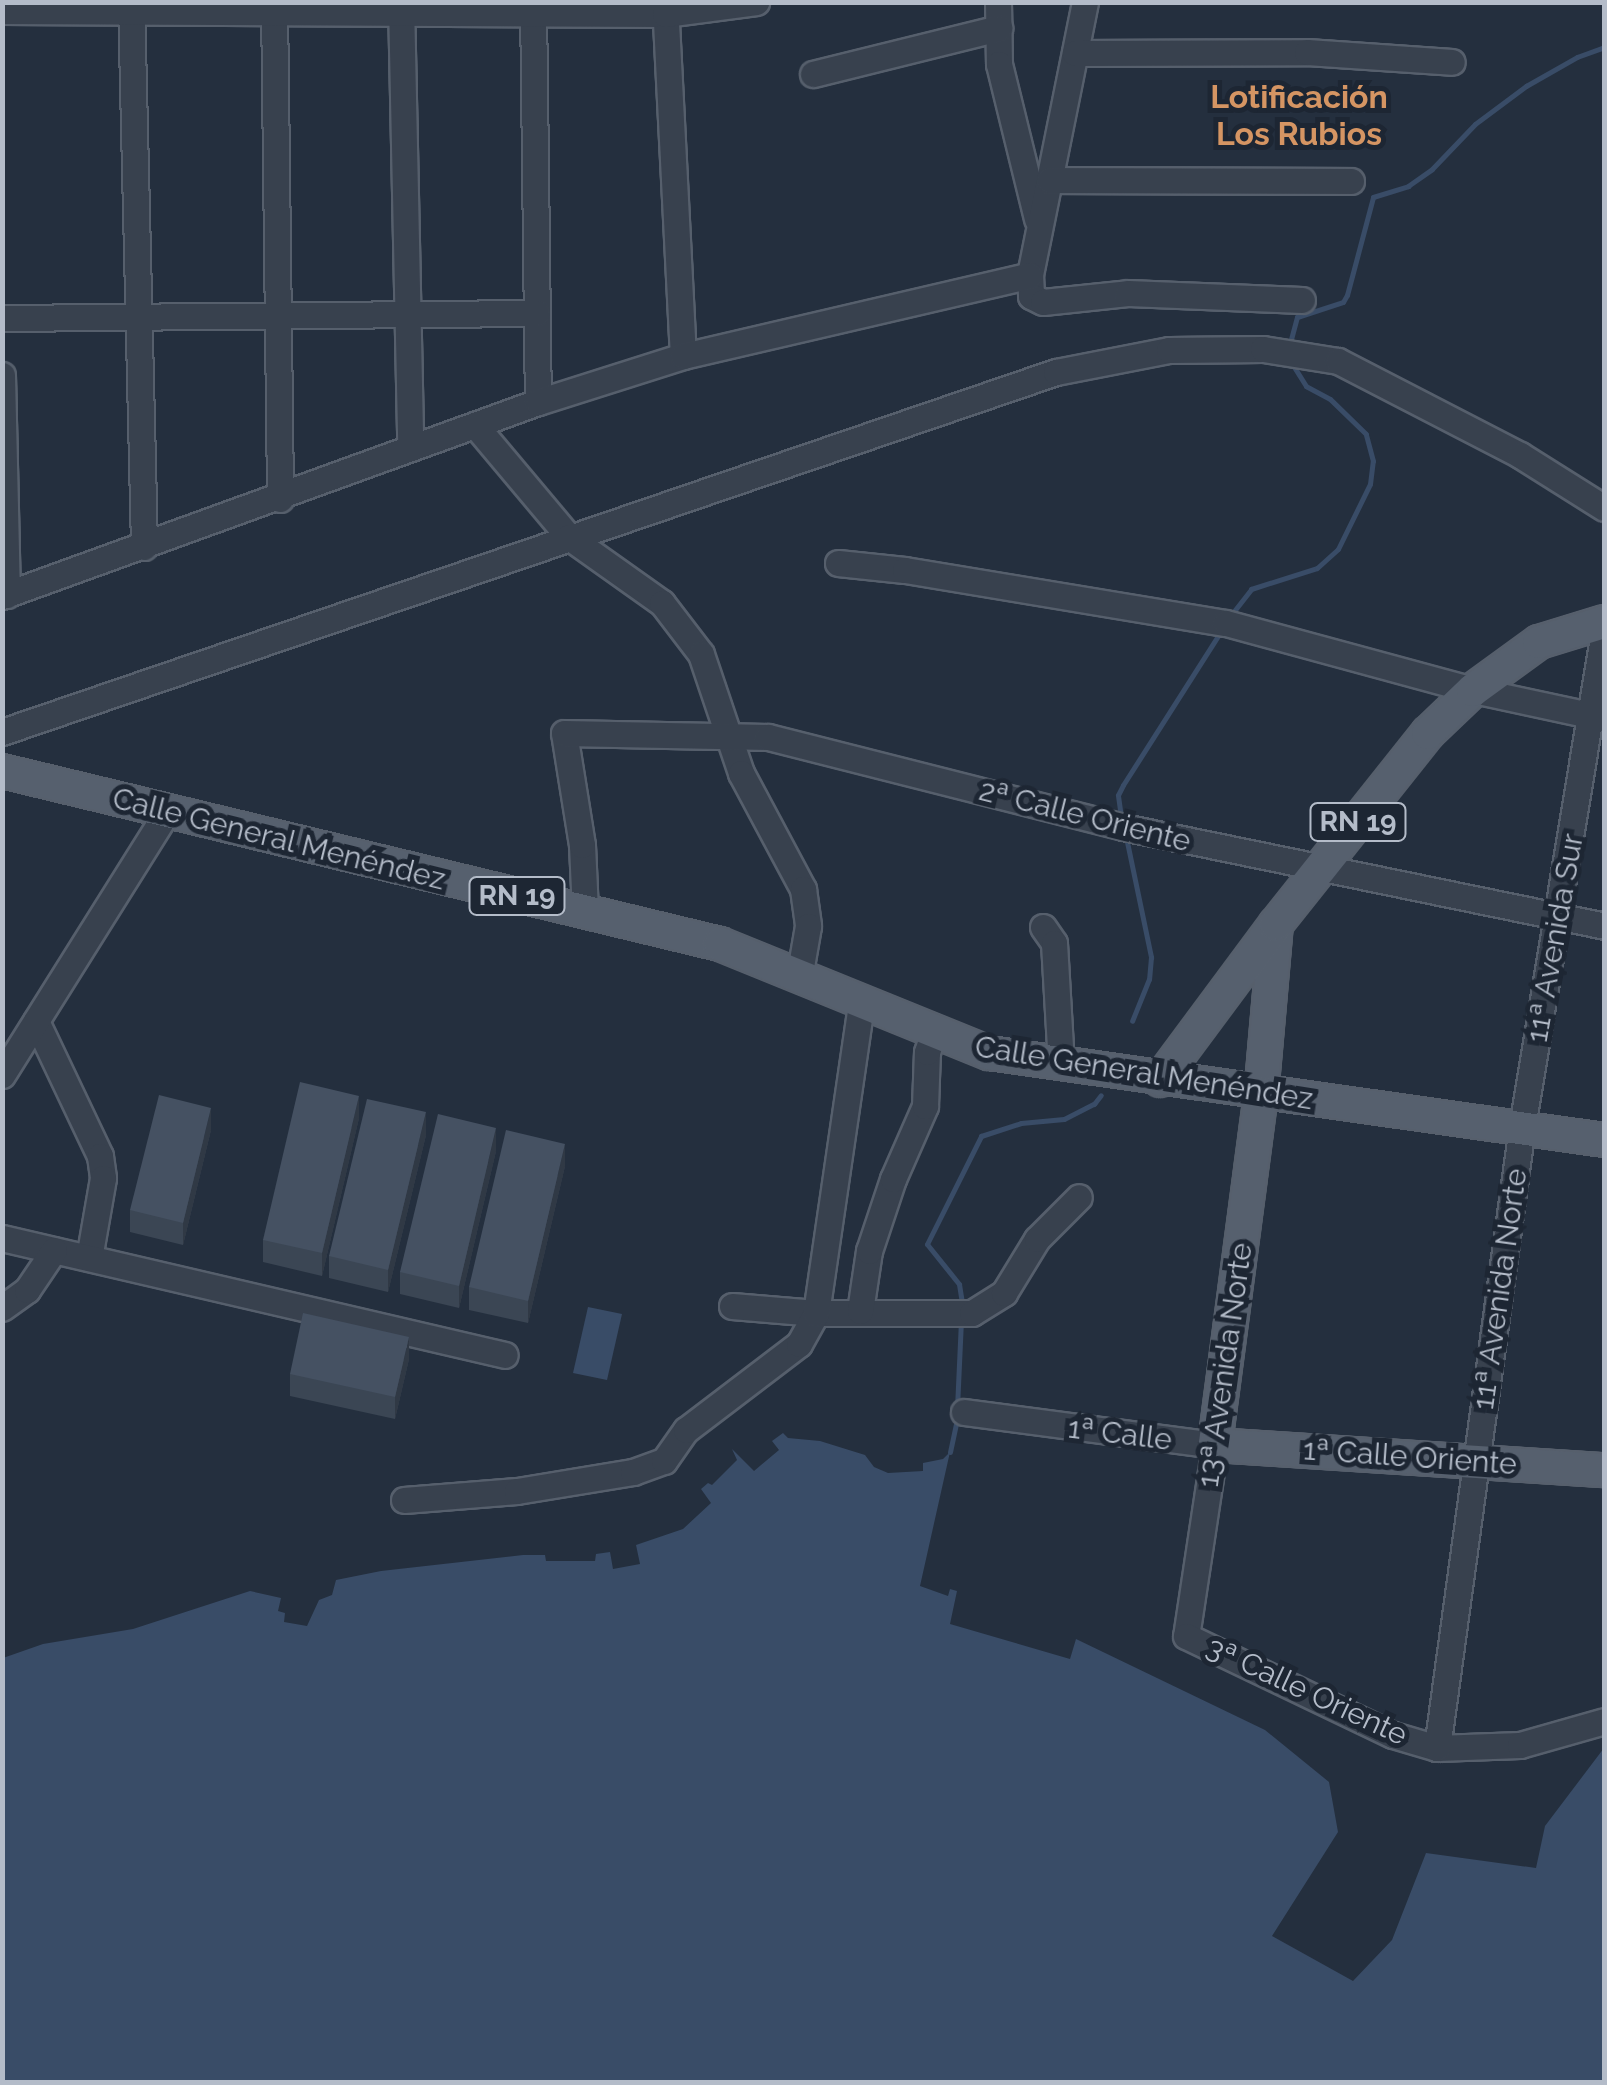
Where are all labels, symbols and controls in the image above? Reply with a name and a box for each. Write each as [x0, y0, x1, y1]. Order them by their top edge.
district label: Lotificación Los Rubios [1210, 79, 1388, 154]
street label: 2ª Calle Oriente [976, 772, 1194, 860]
street label: Calle General Menéndez [109, 780, 449, 898]
road number: RN 19 [1308, 799, 1408, 845]
street label: 11ª Avenida Sur [1519, 831, 1591, 1045]
road number: RN 19 [467, 873, 567, 919]
street label: Calle General Menéndez [972, 1028, 1316, 1118]
street label: 11ª Avenida Norte [1465, 1166, 1535, 1412]
street label: 13ª Avenida Norte [1190, 1240, 1260, 1490]
street label: 1ª Calle [1066, 1410, 1174, 1458]
street label: 1ª Calle Oriente [1302, 1432, 1518, 1482]
street label: 3ª Calle Oriente [1201, 1629, 1413, 1753]

